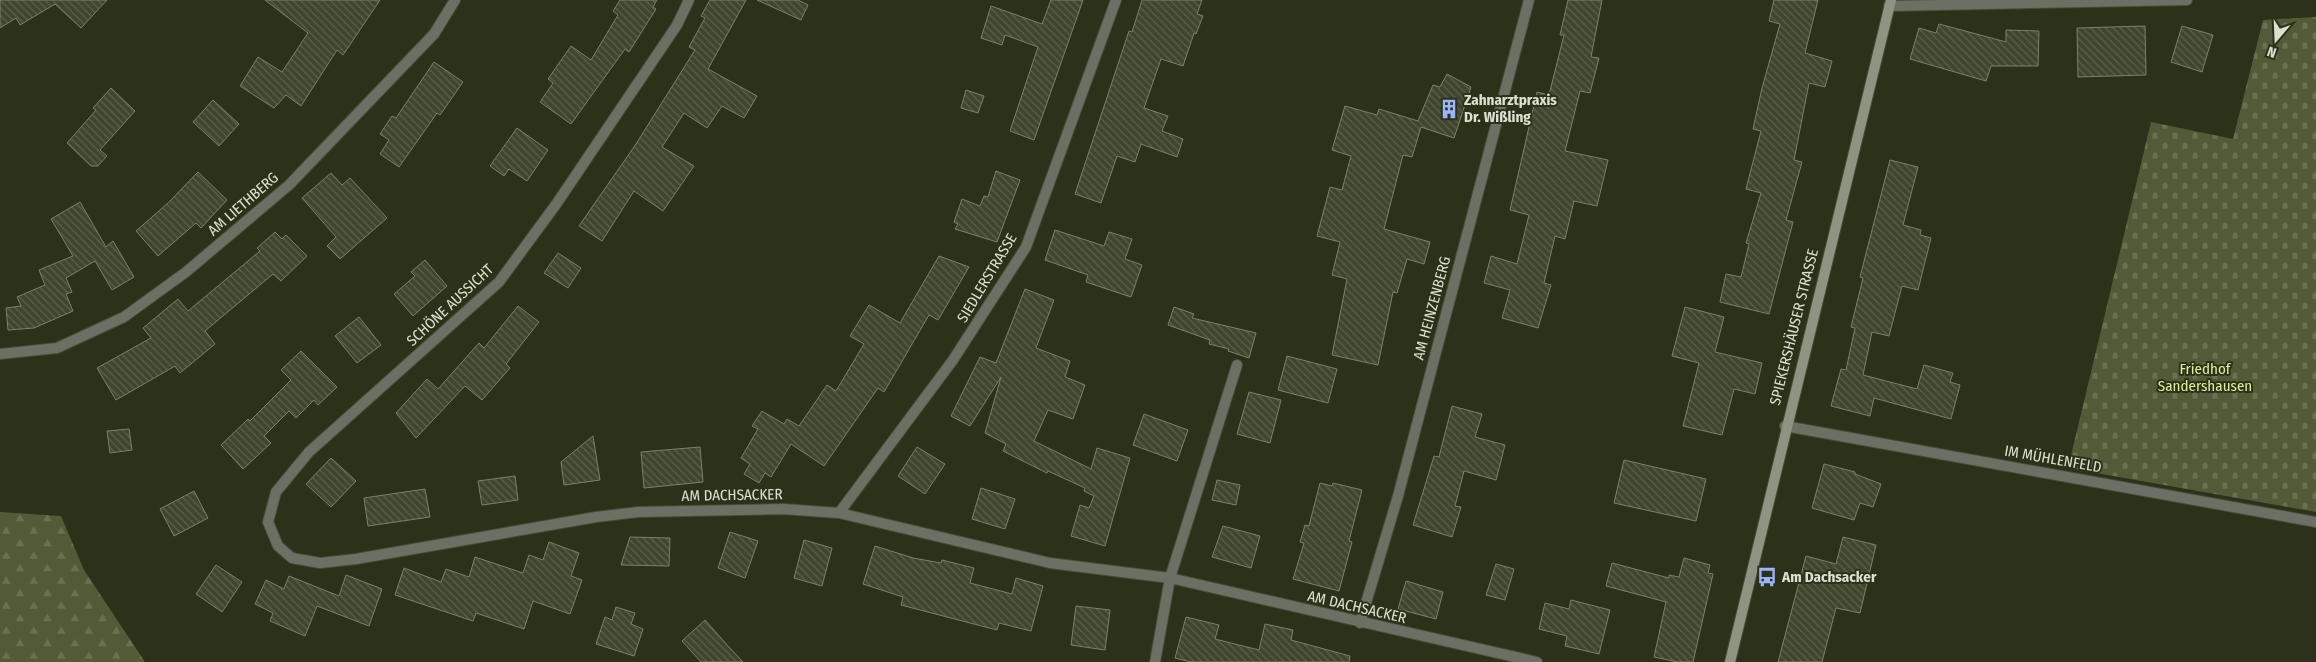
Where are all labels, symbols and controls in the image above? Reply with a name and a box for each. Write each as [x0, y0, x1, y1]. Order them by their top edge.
north arrow [2251, 15, 2301, 65]
text: N [2265, 42, 2279, 61]
place label: Zahnarztpraxis Dr. Wißling [1464, 91, 1557, 126]
building icon: Zahnarztpraxis Dr. Wißling [1438, 98, 1460, 120]
street label: AM LIETHBERG [204, 168, 282, 240]
street label: SIEDLERSTRASSE [953, 230, 1021, 326]
street label: SPIEKERSHÄUSER STRASSE [1766, 247, 1822, 407]
street label: AM HEINZENBERG [1410, 254, 1454, 362]
street label: SCHÖNE AUSSICHT [403, 260, 497, 350]
park label: Friedhof Sandershausen [2158, 360, 2252, 395]
street label: IM MÜHLENFELD [2003, 442, 2103, 476]
street label: AM DACHSACKER [681, 485, 783, 505]
bus stop icon: Am Dachsacker [1756, 566, 1778, 588]
place label: Am Dachsacker [1781, 568, 1877, 586]
street label: AM DACHSACKER [1306, 587, 1408, 627]

